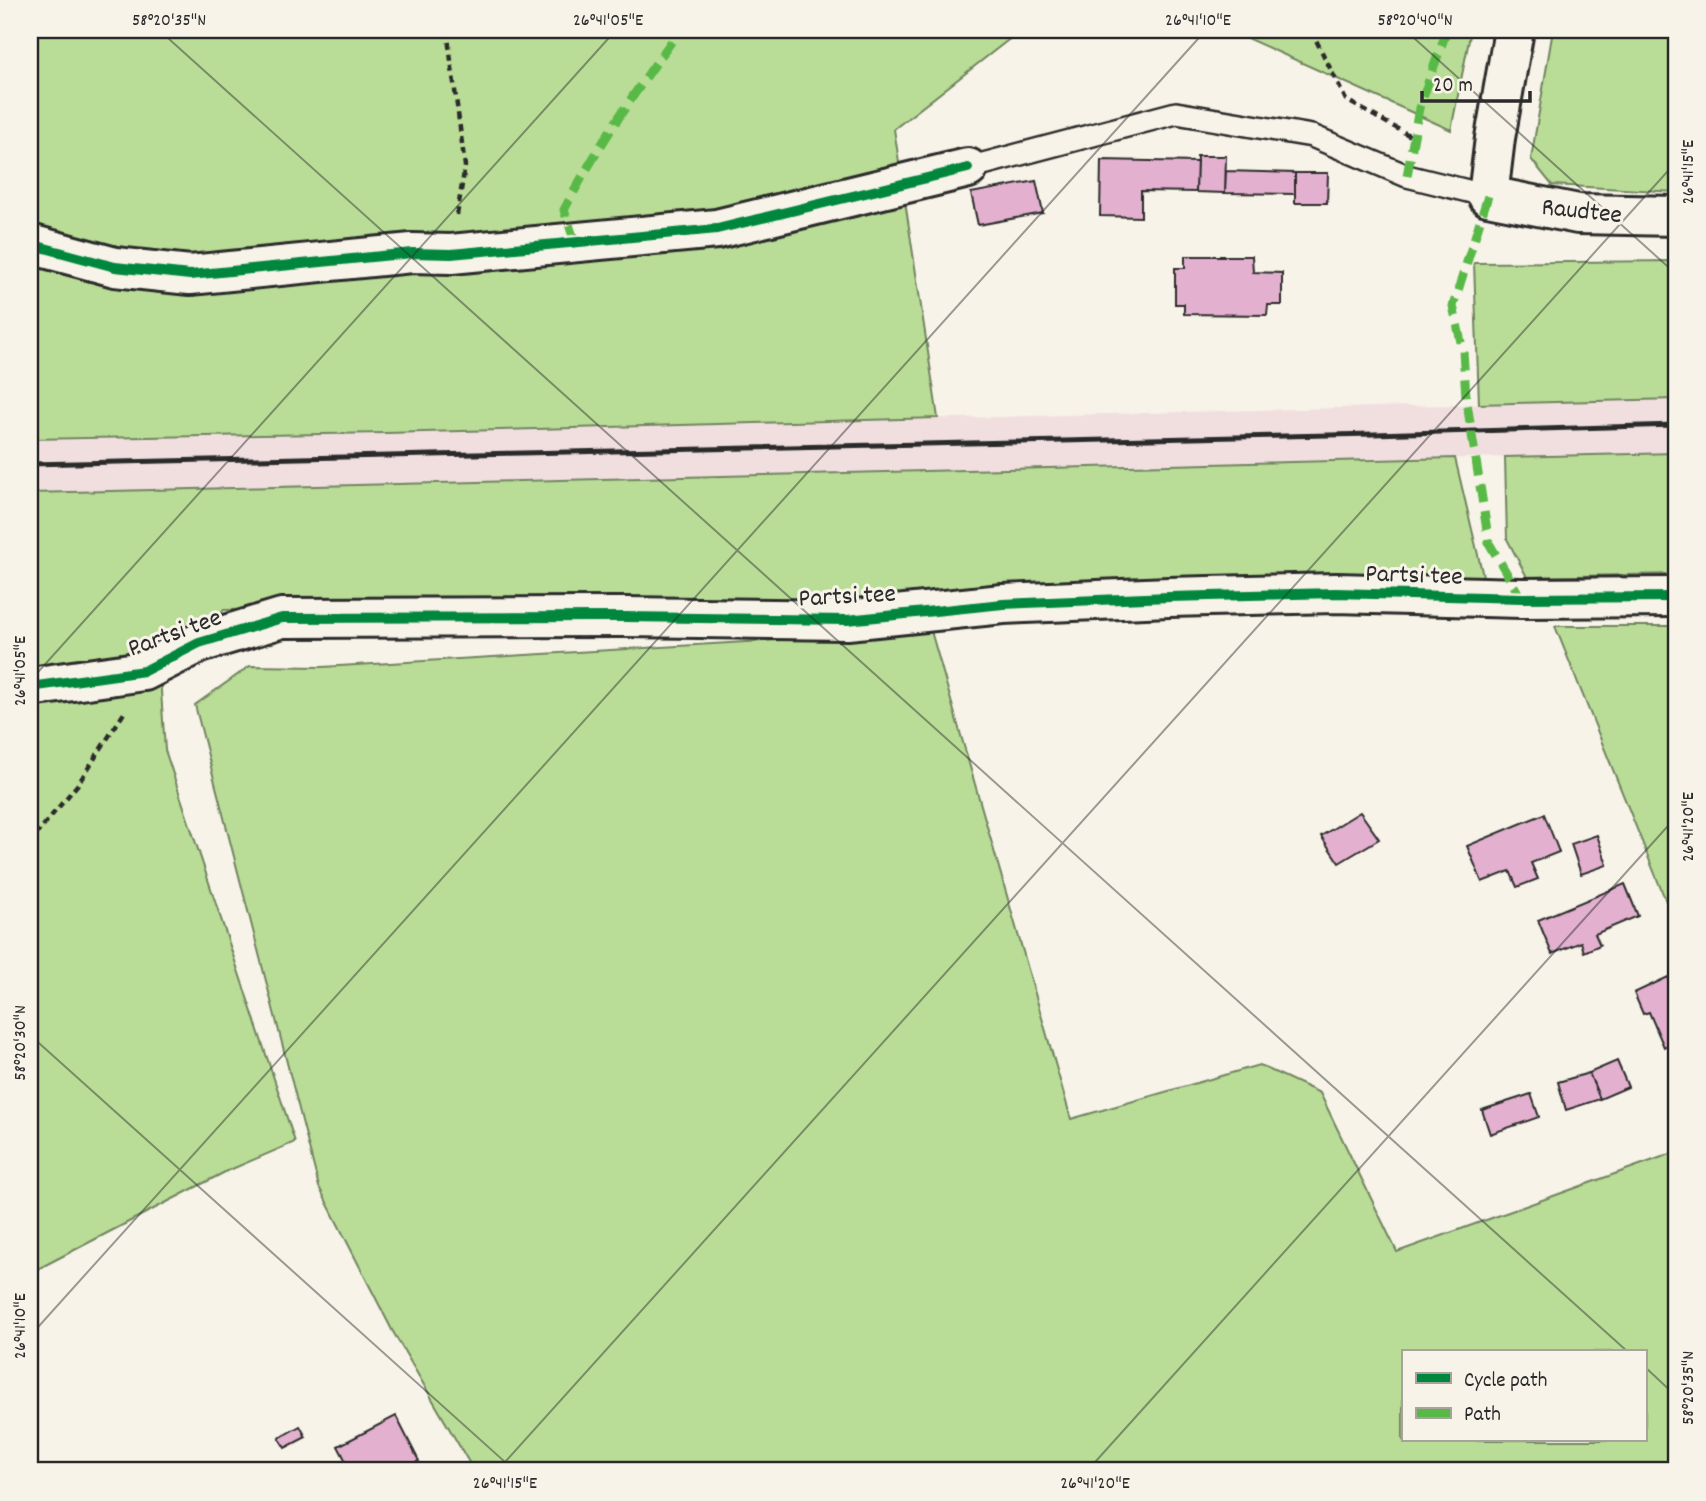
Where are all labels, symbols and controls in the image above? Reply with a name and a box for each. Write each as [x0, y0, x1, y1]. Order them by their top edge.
text: 58°20'35"N [132, 9, 206, 34]
text: 26°41'05"E [573, 9, 643, 34]
text: 26°41'10"E [1165, 9, 1231, 34]
text: 58°20'40"N [1377, 9, 1453, 34]
scale bar [1422, 60, 1531, 104]
text: 20 m [1433, 72, 1473, 102]
text: 26°41'15"E [1677, 140, 1702, 204]
street label: Raudtee [1540, 190, 1624, 235]
street label: Partsi tee [1365, 556, 1463, 597]
street label: Partsi tee [798, 576, 897, 619]
street label: Partsi tee [123, 600, 227, 668]
text: 26°41'05"E [9, 636, 34, 706]
text: 26°41'20"E [1677, 792, 1702, 862]
text: 58°20'30"N [9, 1005, 34, 1081]
text: 26°41'10"E [9, 1293, 34, 1359]
legend [1402, 1350, 1646, 1442]
text: 58°20'35"N [1677, 1351, 1702, 1425]
text: Cycle path [1464, 1367, 1547, 1397]
text: Path [1464, 1401, 1501, 1431]
text: 26°41'15"E [473, 1472, 537, 1497]
text: 26°41'20"E [1060, 1472, 1130, 1497]

